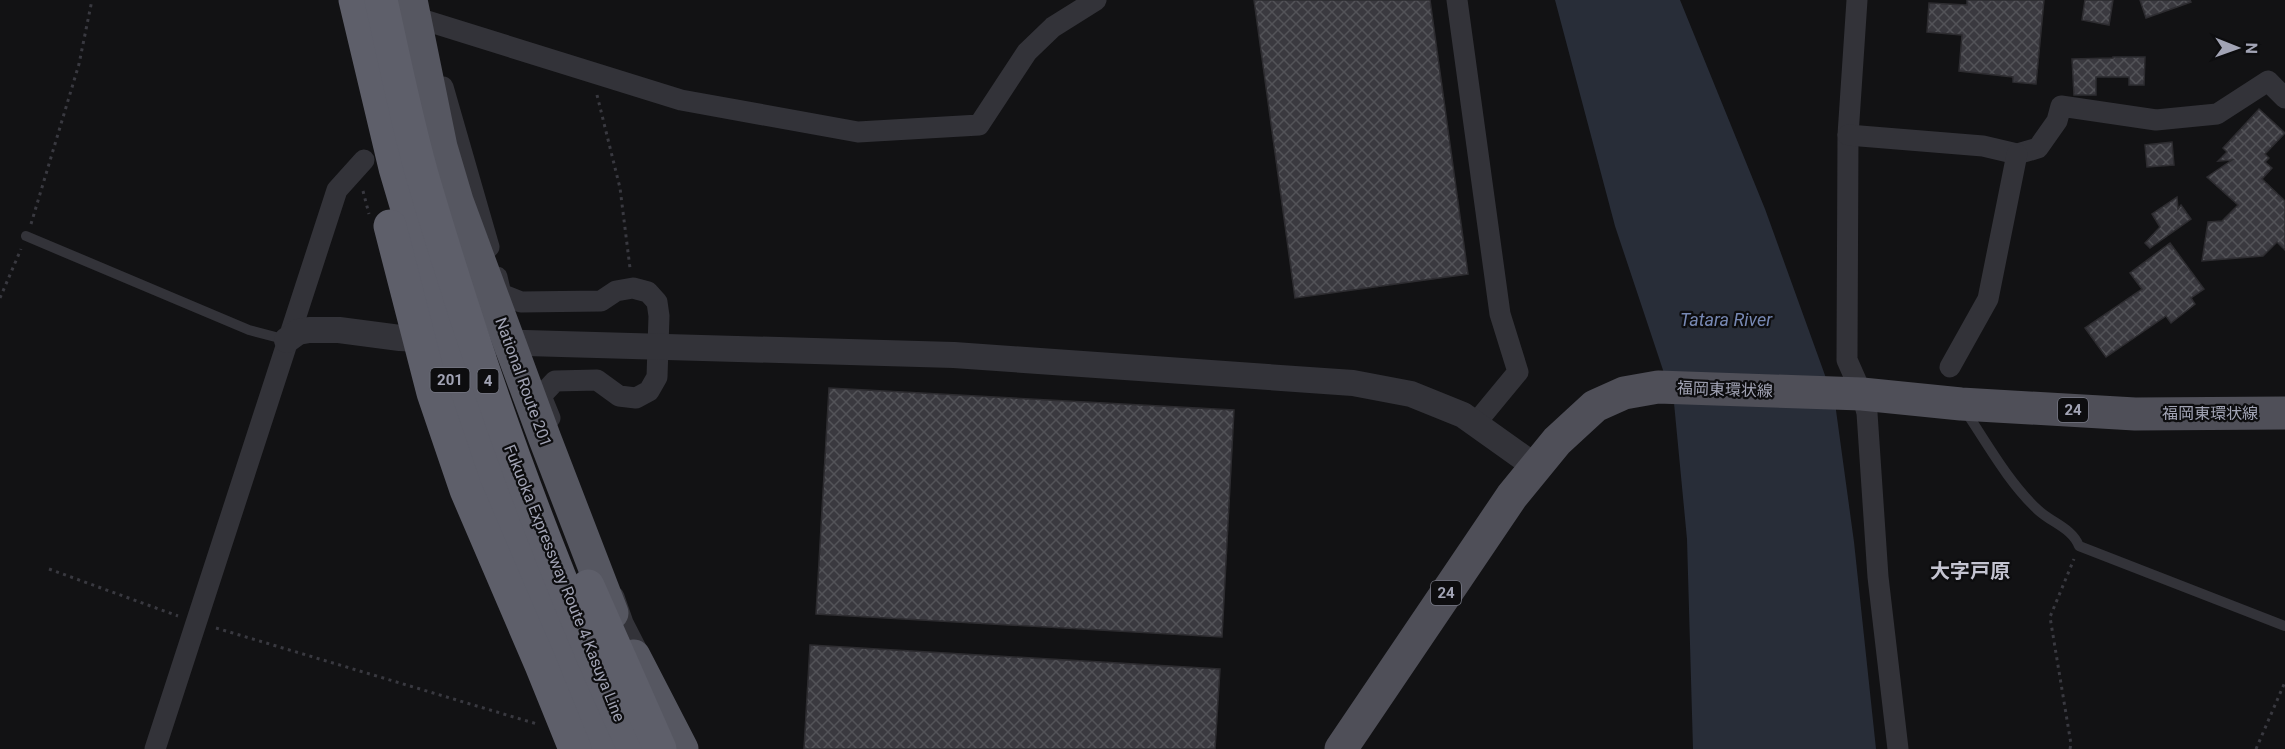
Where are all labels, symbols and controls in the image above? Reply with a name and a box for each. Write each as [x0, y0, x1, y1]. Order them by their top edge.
north arrow [2207, 18, 2267, 78]
text: N [2242, 42, 2261, 54]
water label: Tatara River [1680, 309, 1773, 330]
street label: National Route 201 [491, 315, 556, 449]
road number: 201 [430, 368, 470, 392]
road number: 4 [478, 369, 498, 393]
street label: 福岡東環状線 [1677, 378, 1773, 401]
road number: 24 [2058, 398, 2088, 422]
street label: 福岡東環状線 [2162, 404, 2258, 423]
street label: Fukuoka Expressway Route 4 Kasuya Line [500, 442, 629, 724]
district label: 大字戸原 [1930, 559, 2010, 583]
road number: 24 [1431, 581, 1461, 605]

